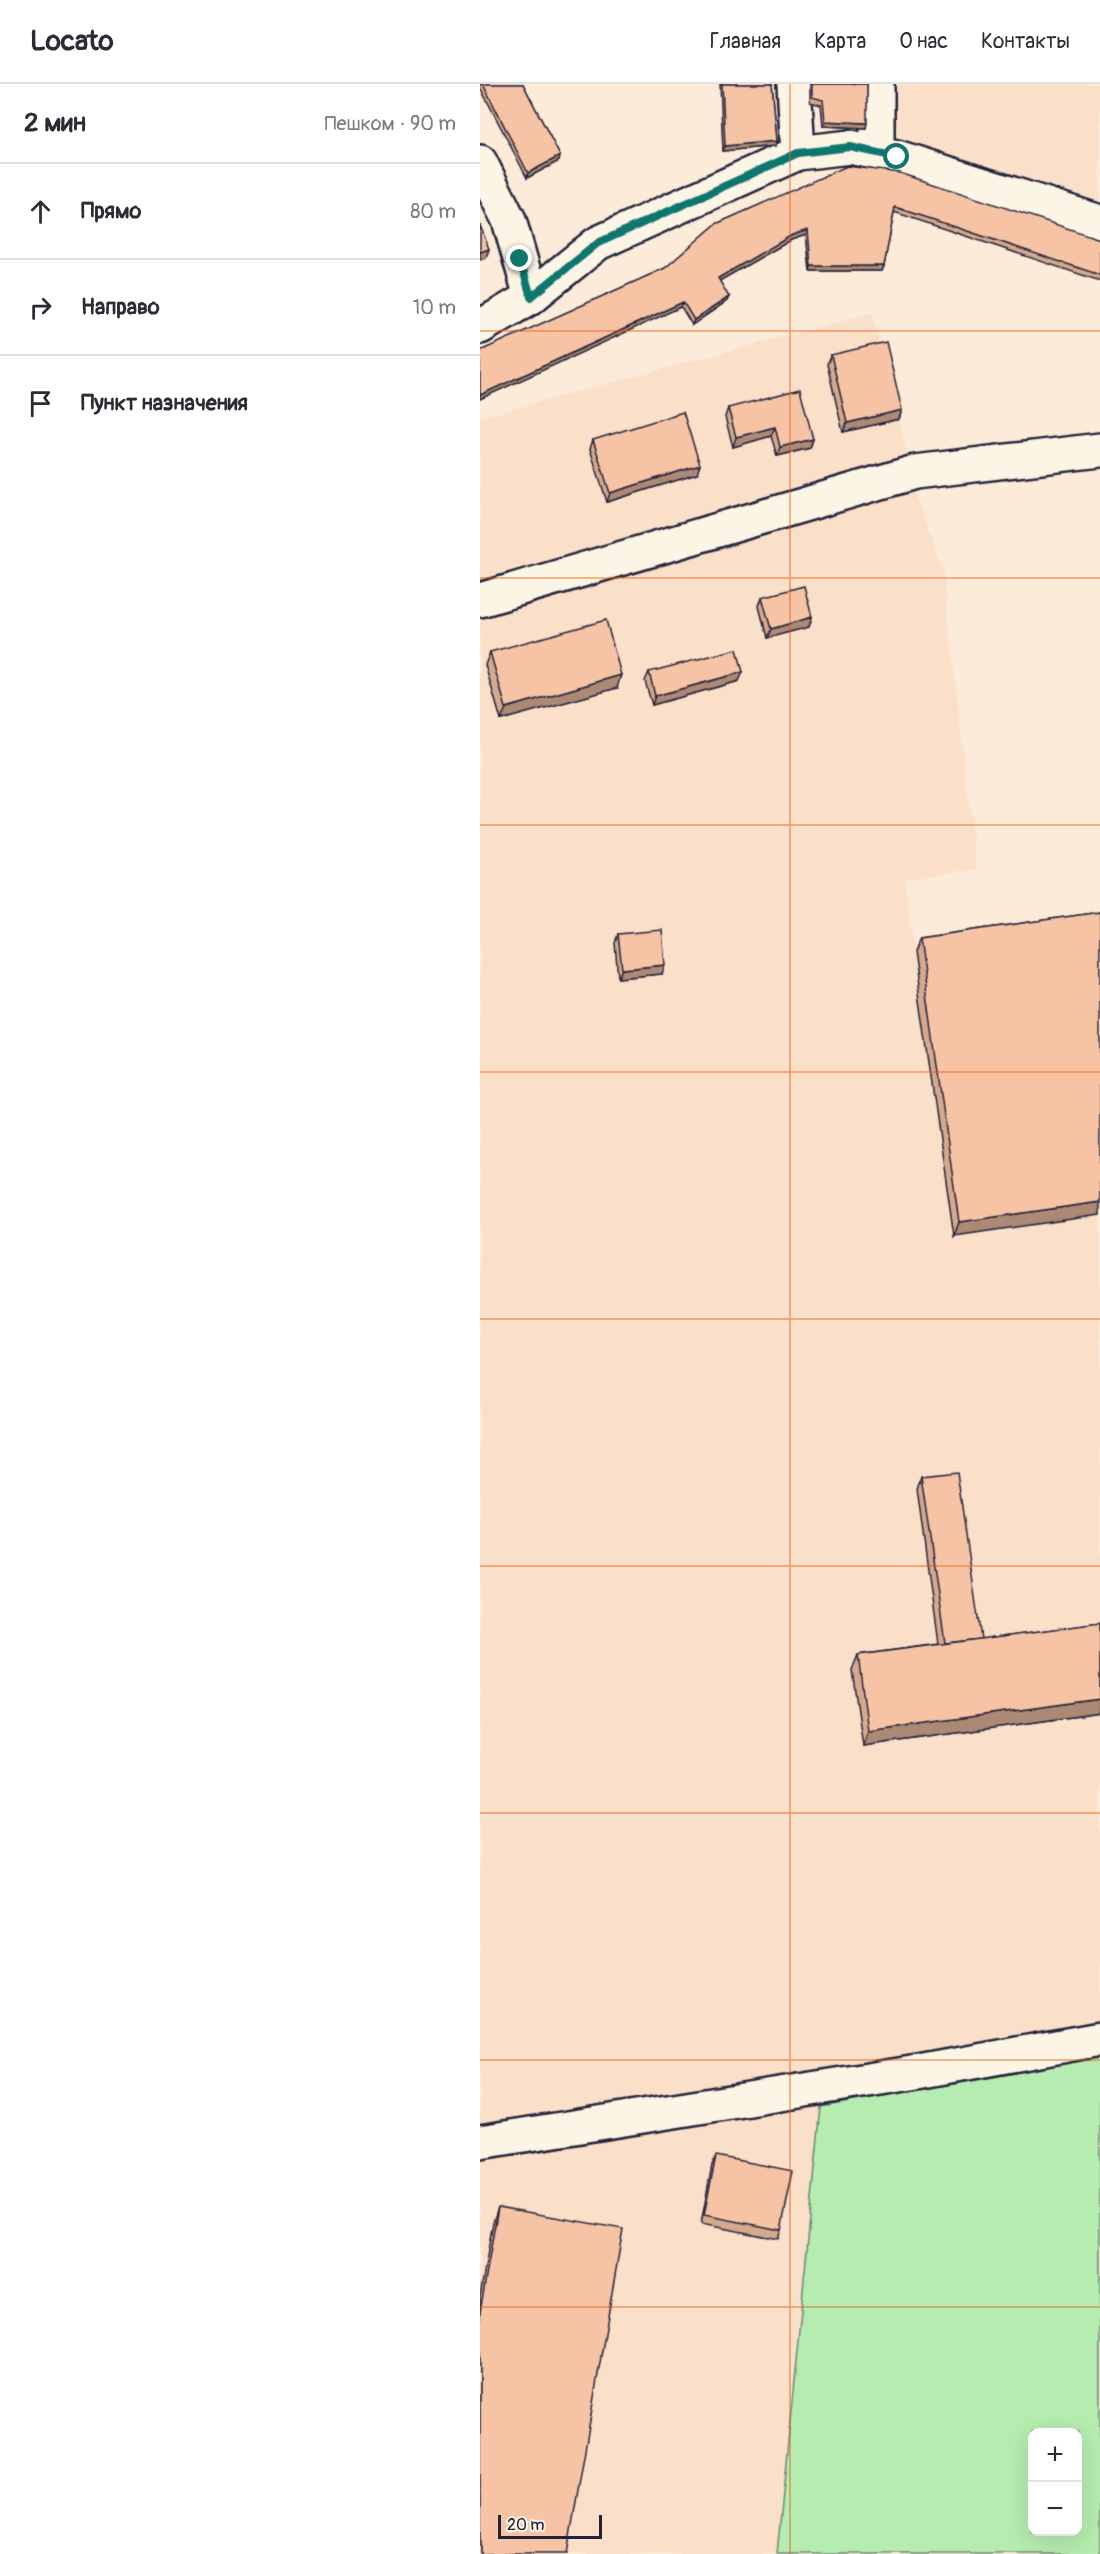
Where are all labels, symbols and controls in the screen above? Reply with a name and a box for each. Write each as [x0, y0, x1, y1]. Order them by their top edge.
text: Locato [30, 24, 114, 59]
text: Главная [710, 28, 781, 55]
text: Карта [814, 28, 866, 55]
text: О нас [899, 28, 948, 55]
text: Контакты [981, 28, 1070, 55]
text: 2 мин [24, 107, 86, 139]
text: Пешком · 90 m [325, 111, 456, 136]
route start [883, 143, 909, 169]
icon: ahead [24, 195, 57, 228]
text: Прямо [81, 197, 141, 225]
text: 80 m [410, 199, 456, 224]
route end [506, 245, 532, 271]
icon: right [24, 291, 57, 324]
text: Направо [81, 293, 160, 321]
text: 10 m [412, 295, 456, 320]
icon: arrive [24, 387, 57, 420]
text: Пункт назначения [81, 389, 248, 417]
map controls [1028, 2428, 1082, 2536]
button: + [1028, 2428, 1082, 2482]
button: − [1028, 2482, 1082, 2536]
scale bar [498, 2512, 602, 2540]
text: 20 m [507, 2515, 545, 2535]

